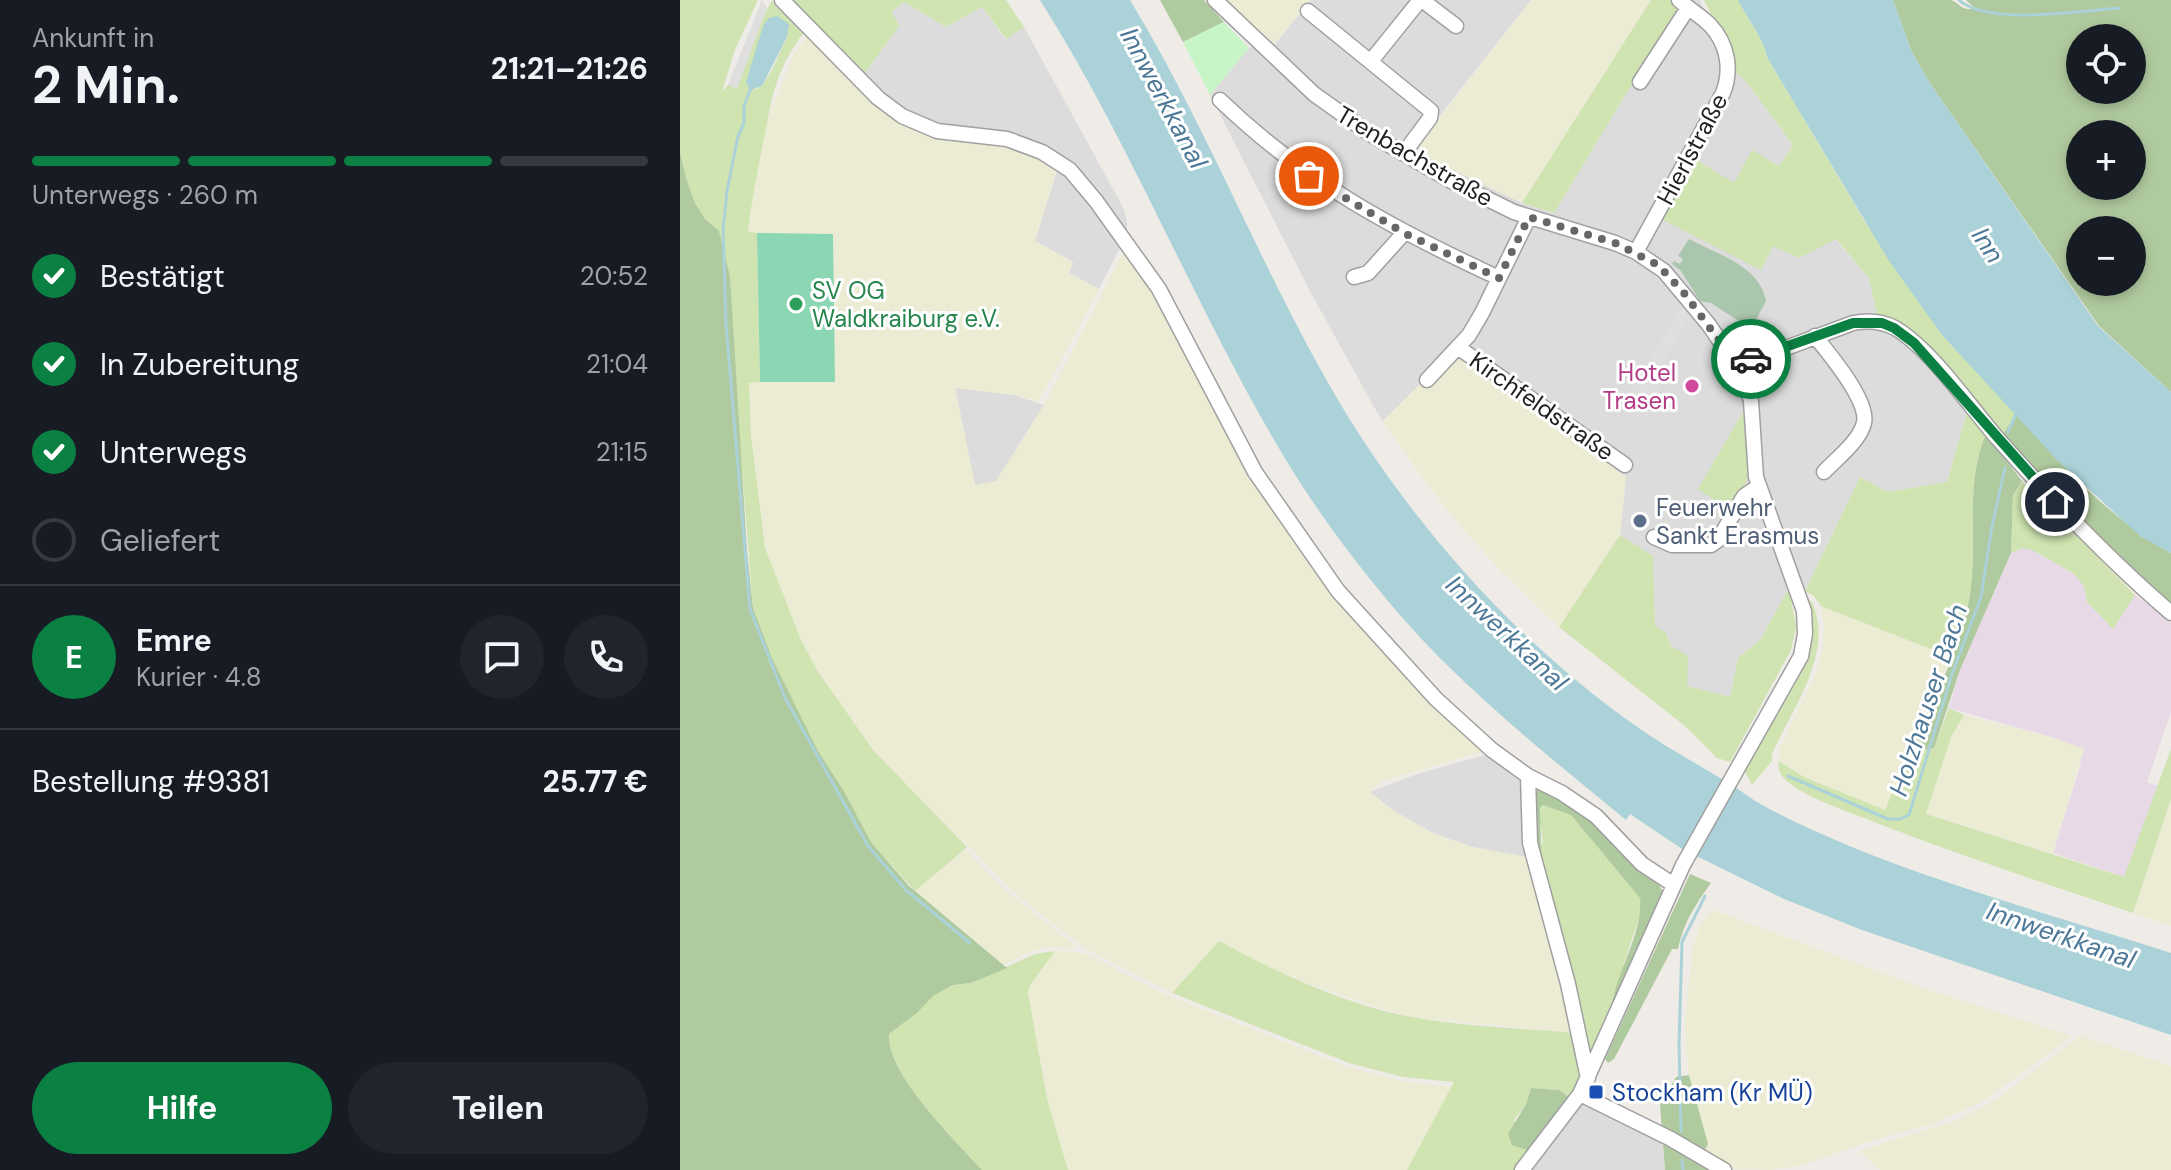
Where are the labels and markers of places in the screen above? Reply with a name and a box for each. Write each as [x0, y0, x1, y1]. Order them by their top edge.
pin [1275, 142, 1343, 210]
place label: SV OG Waldkraiburg e.V. [812, 275, 1000, 334]
marker: SV OG Waldkraiburg e.V. [787, 295, 805, 313]
place label: Hotel Trasen [1603, 357, 1676, 416]
marker: Hotel Trasen [1683, 377, 1701, 395]
pin [2021, 468, 2089, 536]
place label: Feuerwehr Sankt Erasmus [1656, 492, 1819, 551]
marker: Feuerwehr Sankt Erasmus [1631, 512, 1649, 530]
place label: Stockham (Kr MÜ) [1612, 1077, 1813, 1108]
marker: Stockham (Kr MÜ) [1587, 1083, 1605, 1101]

